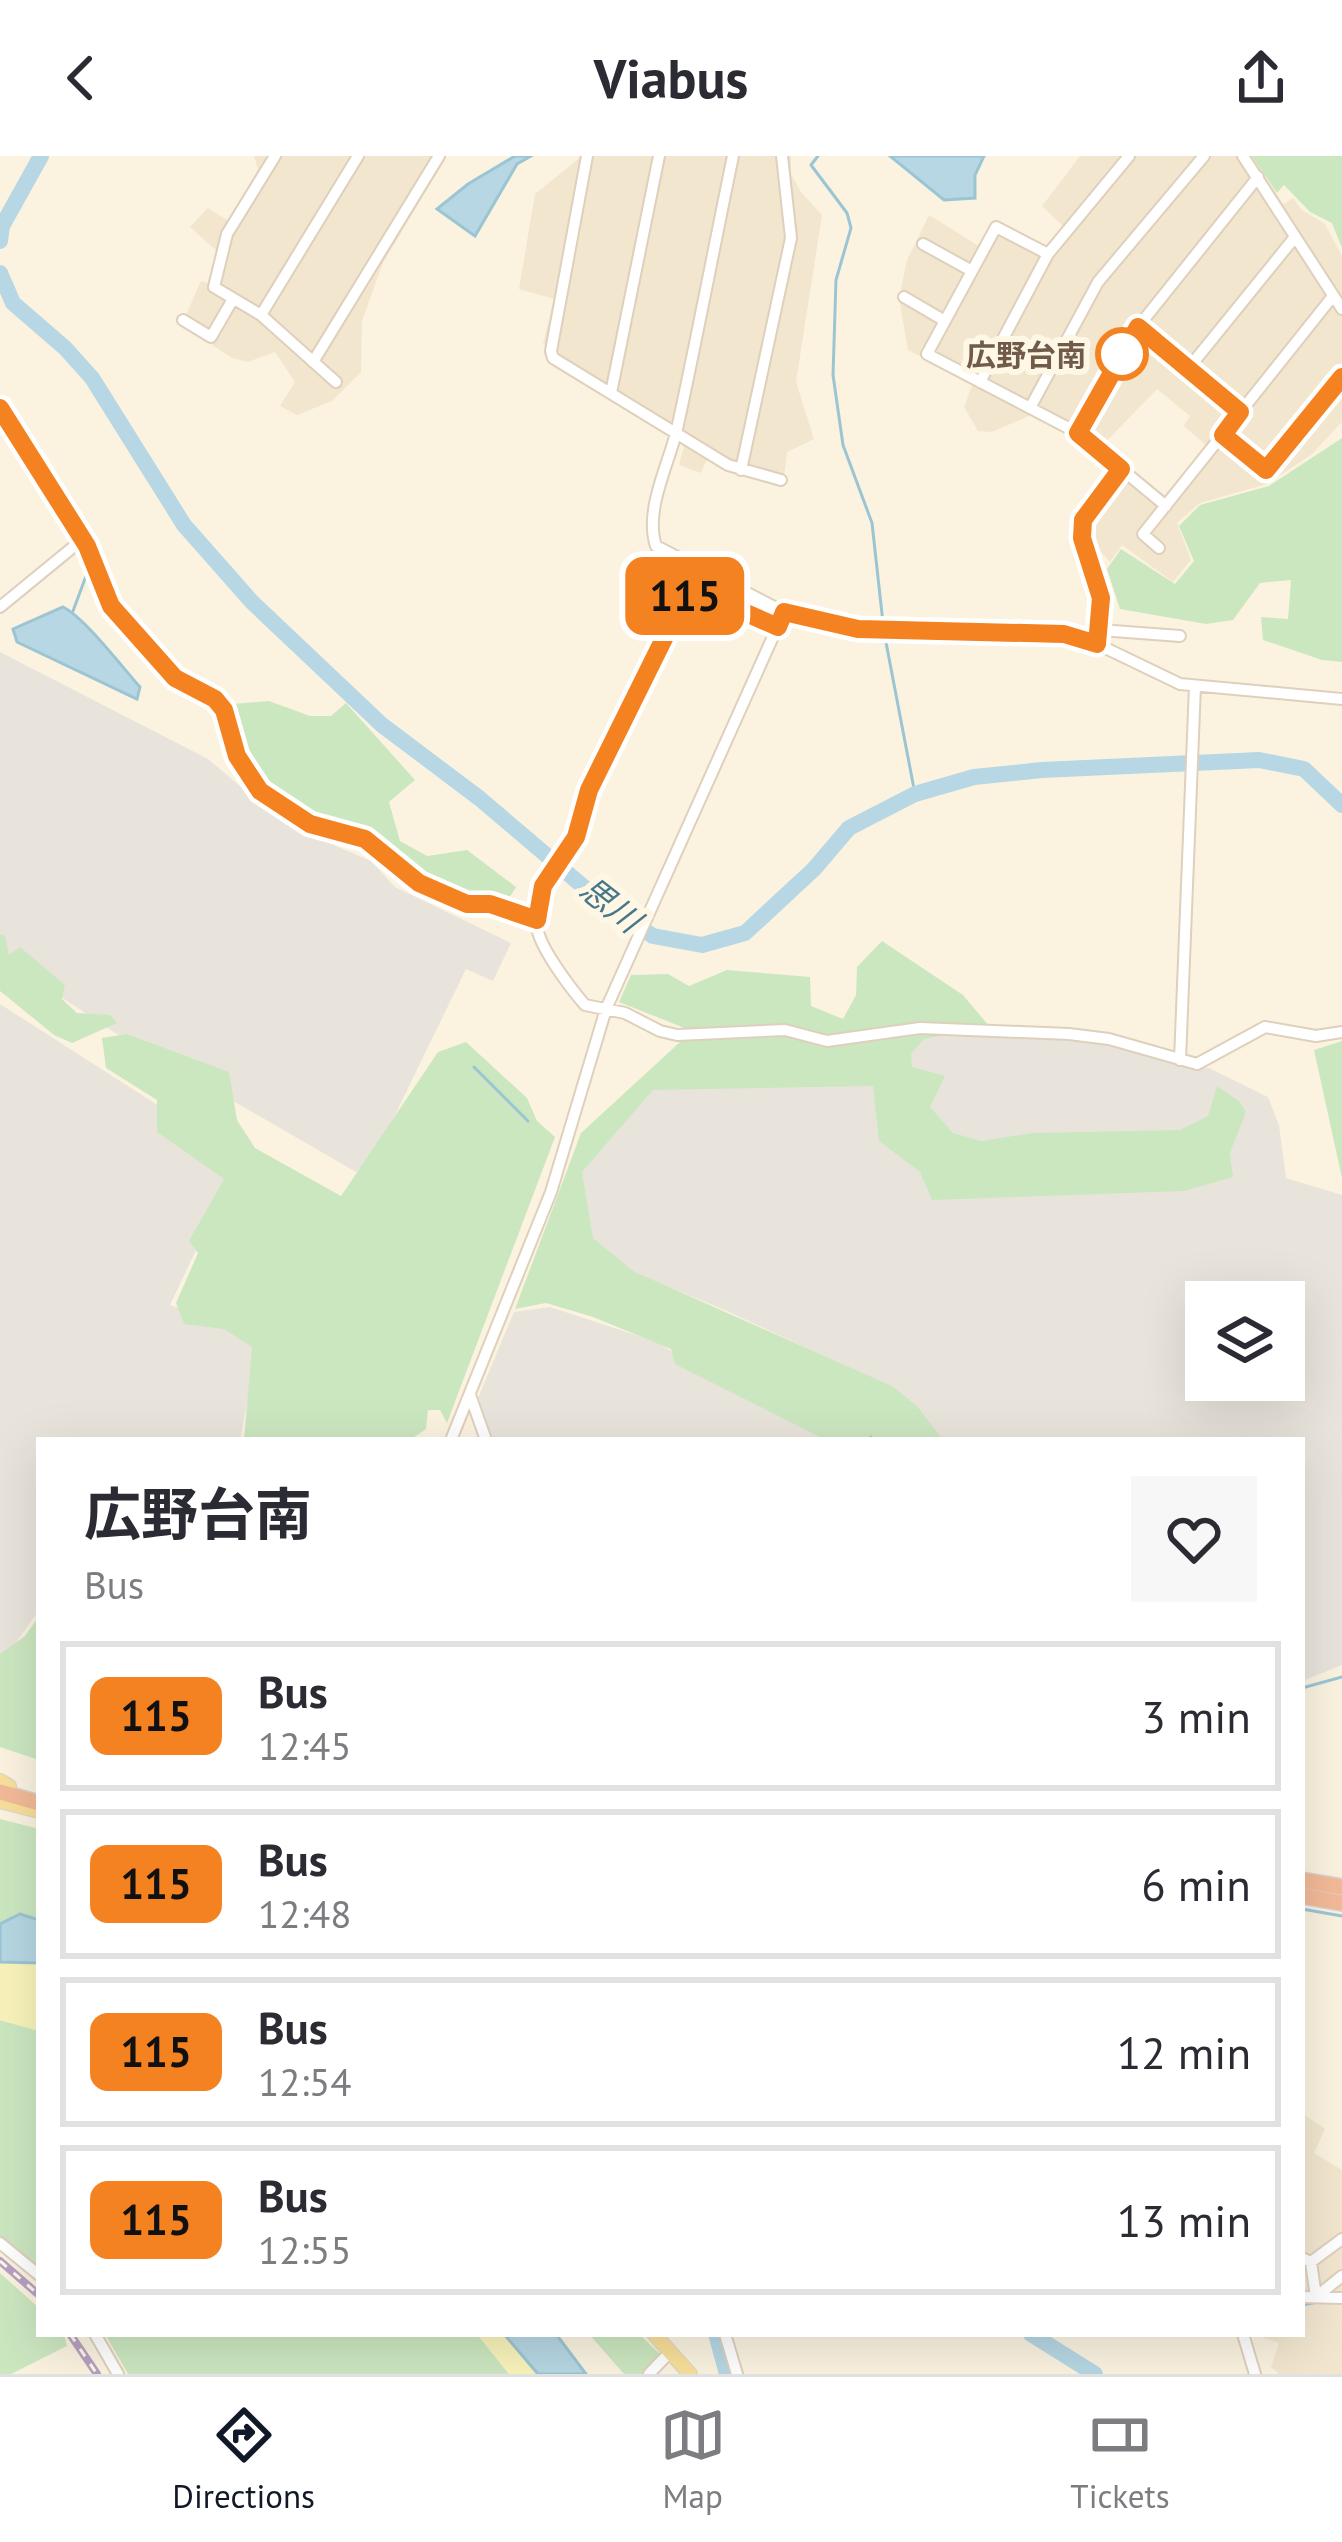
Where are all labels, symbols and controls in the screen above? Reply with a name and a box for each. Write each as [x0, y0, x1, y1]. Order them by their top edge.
text: Viabus [594, 43, 748, 113]
icon: back [48, 45, 114, 111]
icon: share [1228, 45, 1294, 111]
marker: 広野台南 [1097, 329, 1147, 379]
place label: 広野台南 [966, 335, 1086, 374]
line badge: 115 [616, 557, 754, 635]
text: 115 [649, 568, 721, 623]
water label: 思川 [572, 867, 653, 943]
map controls [1185, 1281, 1305, 1401]
button: layers [1185, 1281, 1305, 1401]
button: heart [1131, 1476, 1257, 1602]
text: 広野台南 [84, 1477, 312, 1551]
text: Bus [84, 1559, 144, 1610]
text: Bus [258, 1662, 328, 1720]
text: 3 min [1141, 1687, 1251, 1745]
text: 115 [120, 1688, 192, 1743]
text: 12:45 [258, 1720, 352, 1771]
text: Bus [258, 1830, 328, 1888]
text: 6 min [1141, 1855, 1251, 1913]
text: 115 [120, 1856, 192, 1911]
text: 12:48 [258, 1888, 352, 1939]
text: Bus [258, 1998, 328, 2056]
text: 12 min [1117, 2023, 1251, 2081]
text: 115 [120, 2024, 192, 2079]
text: 12:54 [258, 2056, 352, 2107]
text: Bus [258, 2166, 328, 2224]
text: 13 min [1117, 2191, 1251, 2249]
text: 115 [120, 2192, 192, 2247]
text: 12:55 [258, 2224, 352, 2275]
tab: Directions [172, 2402, 315, 2517]
tab: Map [660, 2402, 726, 2517]
tab: Tickets [1070, 2402, 1170, 2517]

